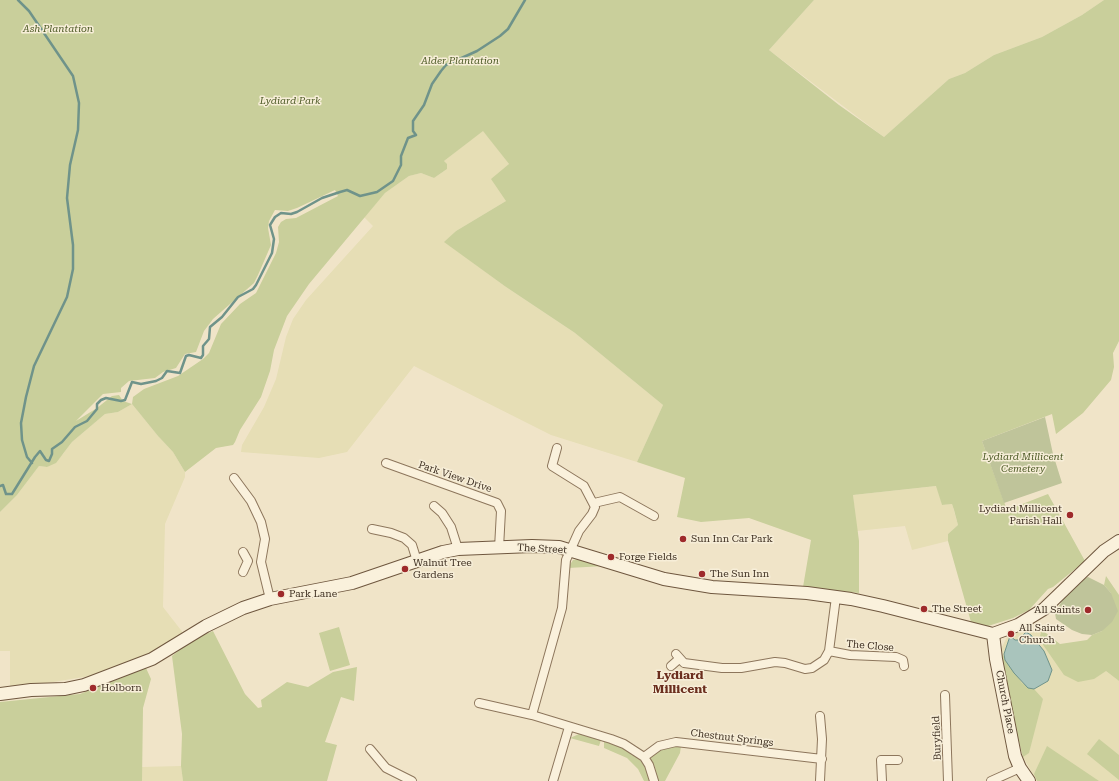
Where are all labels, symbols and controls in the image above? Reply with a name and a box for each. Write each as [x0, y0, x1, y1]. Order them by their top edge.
park label: Ash Plantation [23, 23, 93, 35]
park label: Alder Plantation [421, 55, 499, 67]
park label: Lydiard Park [260, 95, 320, 107]
park label: Lydiard Millicent Cemetery [983, 451, 1063, 474]
street label: Park View Drive [417, 459, 493, 495]
place label: Lydiard Millicent Parish Hall [979, 503, 1062, 526]
marker: Lydiard Millicent Parish Hall [1065, 510, 1075, 520]
place label: Sun Inn Car Park [691, 533, 773, 545]
marker: Sun Inn Car Park [678, 534, 688, 544]
street label: The Street [517, 542, 567, 556]
place label: Forge Fields [619, 551, 677, 563]
marker: Forge Fields [606, 552, 616, 562]
place label: Walnut Tree Gardens [413, 557, 472, 580]
marker: Walnut Tree Gardens [400, 564, 410, 574]
place label: The Sun Inn [710, 568, 769, 580]
marker: The Sun Inn [697, 569, 707, 579]
place label: Park Lane [289, 588, 337, 600]
marker: Park Lane [276, 589, 286, 599]
place label: The Street [932, 603, 982, 615]
marker: The Street [919, 604, 929, 614]
place label: All Saints [1034, 604, 1080, 616]
marker: All Saints [1083, 605, 1093, 615]
place label: All Saints Church [1019, 622, 1065, 646]
marker: All Saints Church [1006, 629, 1016, 639]
street label: The Close [846, 638, 894, 654]
district label: Lydiard Millicent [653, 668, 707, 696]
street label: Church Place [993, 669, 1017, 735]
place label: Holborn [101, 682, 142, 694]
marker: Holborn [88, 683, 98, 693]
street label: Buryfield [930, 715, 944, 761]
street label: Chestnut Springs [690, 727, 774, 749]

